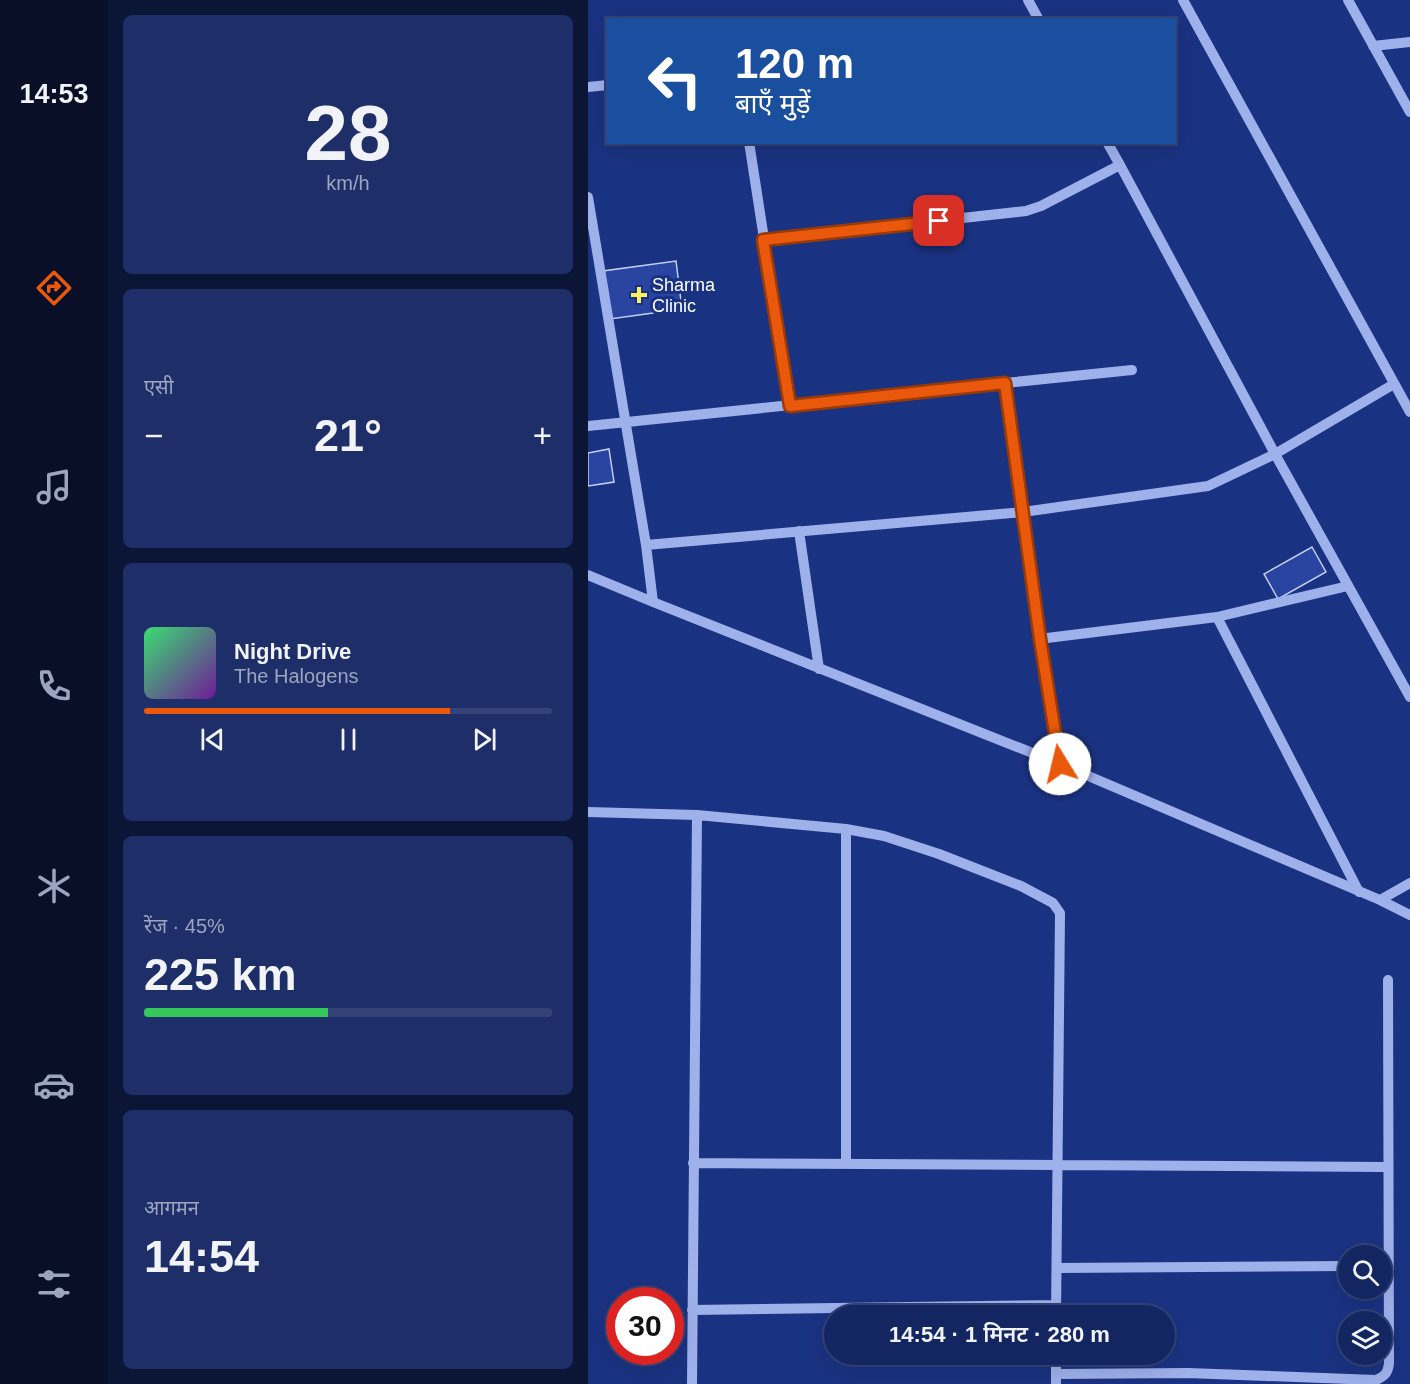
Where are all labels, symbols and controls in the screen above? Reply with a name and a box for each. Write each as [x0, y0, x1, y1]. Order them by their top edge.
text: 120 m [735, 40, 854, 87]
icon: left [636, 42, 714, 120]
text: 14:53 [19, 79, 89, 109]
text: 28 [305, 89, 391, 177]
text: बाएँ मुड़ें [735, 89, 810, 119]
text: km/h [326, 172, 370, 194]
pin [913, 195, 964, 246]
icon: arrive [922, 204, 955, 237]
icon: directions [33, 267, 75, 309]
place label: Sharma Clinic [652, 275, 716, 316]
marker: Sharma Clinic [630, 286, 648, 304]
text: एसी [144, 376, 174, 398]
text: 21° [314, 410, 382, 461]
text: − [144, 417, 163, 454]
text: + [533, 417, 552, 454]
icon: music [33, 466, 75, 508]
text: Night Drive [234, 639, 351, 664]
icon: phone [33, 665, 75, 707]
text: The Halogens [234, 665, 359, 687]
icon: previous [196, 723, 229, 756]
icon: pause [332, 723, 365, 756]
icon: next [468, 723, 501, 756]
position arrow [1028, 732, 1092, 796]
icon: climate [33, 865, 75, 907]
text: रेंज · 45% [144, 915, 225, 937]
text: 225 km [144, 949, 297, 1000]
icon: car [33, 1064, 75, 1106]
text: आगमन [144, 1197, 199, 1219]
text: 14:54 [144, 1231, 259, 1282]
map controls [1338, 1245, 1392, 1365]
button: search [1338, 1245, 1392, 1299]
icon: filters [33, 1263, 75, 1305]
speed limit sign: 30 [606, 1287, 684, 1365]
button: layers [1338, 1311, 1392, 1365]
text: 14:54 · 1 मिनट · 280 m [889, 1322, 1110, 1347]

